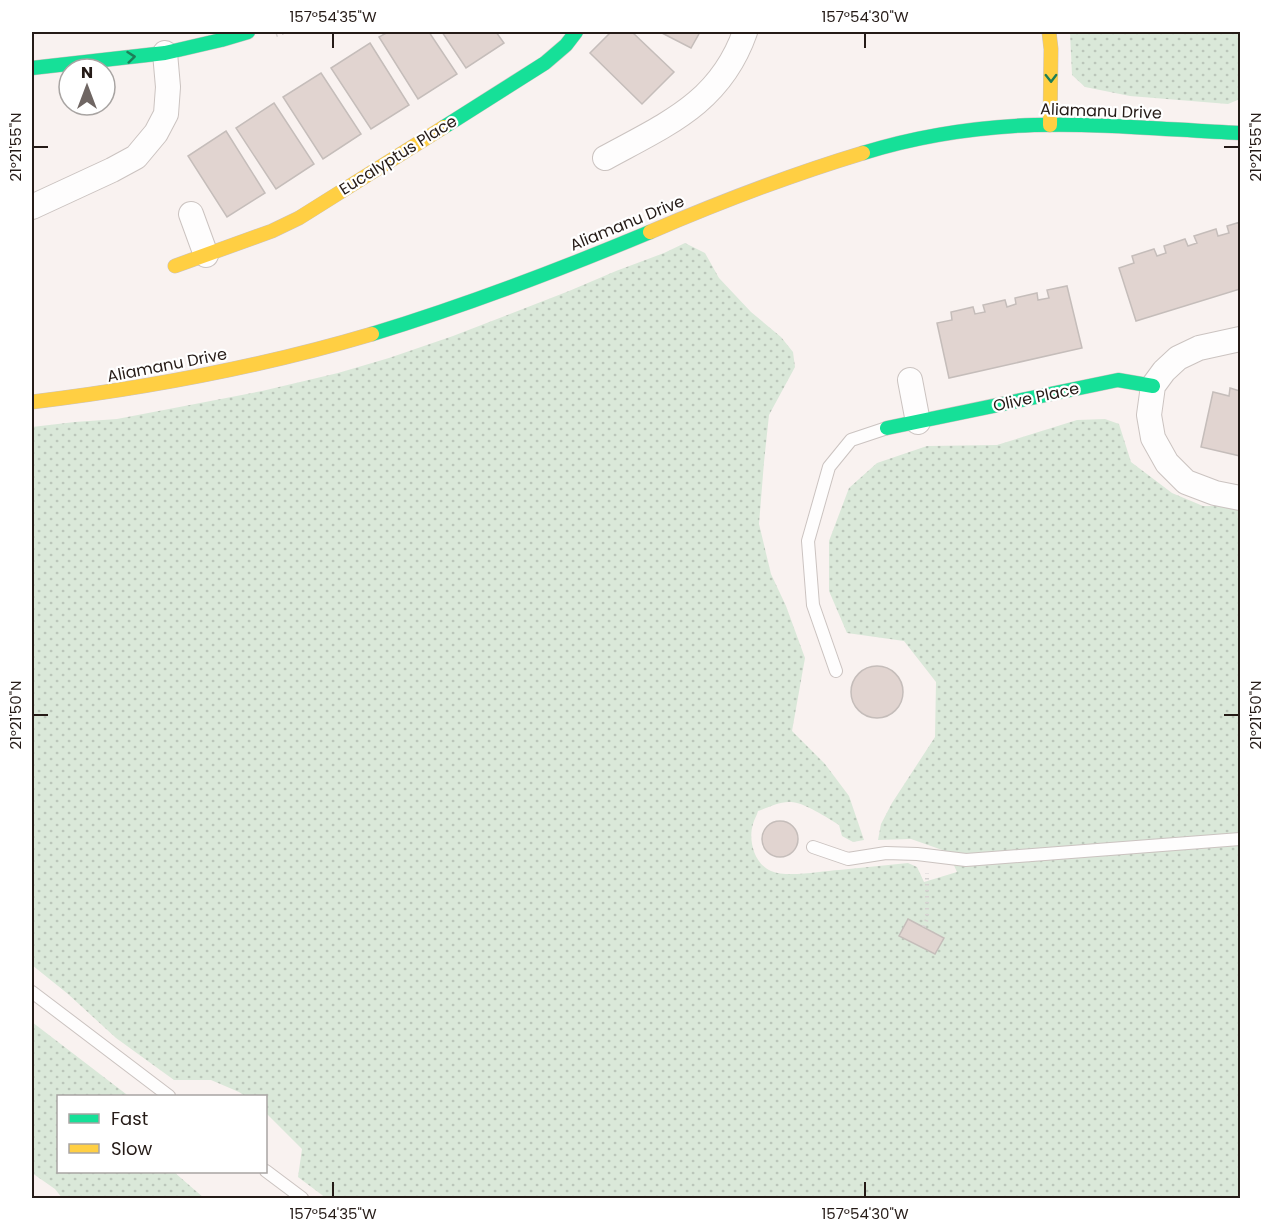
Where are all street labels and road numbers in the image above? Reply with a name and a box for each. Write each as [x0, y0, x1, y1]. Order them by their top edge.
street label: Aliamanu Drive [1040, 97, 1162, 125]
street label: Eucalyptus Place [335, 109, 461, 201]
street label: Aliamanu Drive [566, 190, 688, 256]
street label: Aliamanu Drive [105, 342, 229, 388]
street label: Olive Place [991, 377, 1081, 417]

